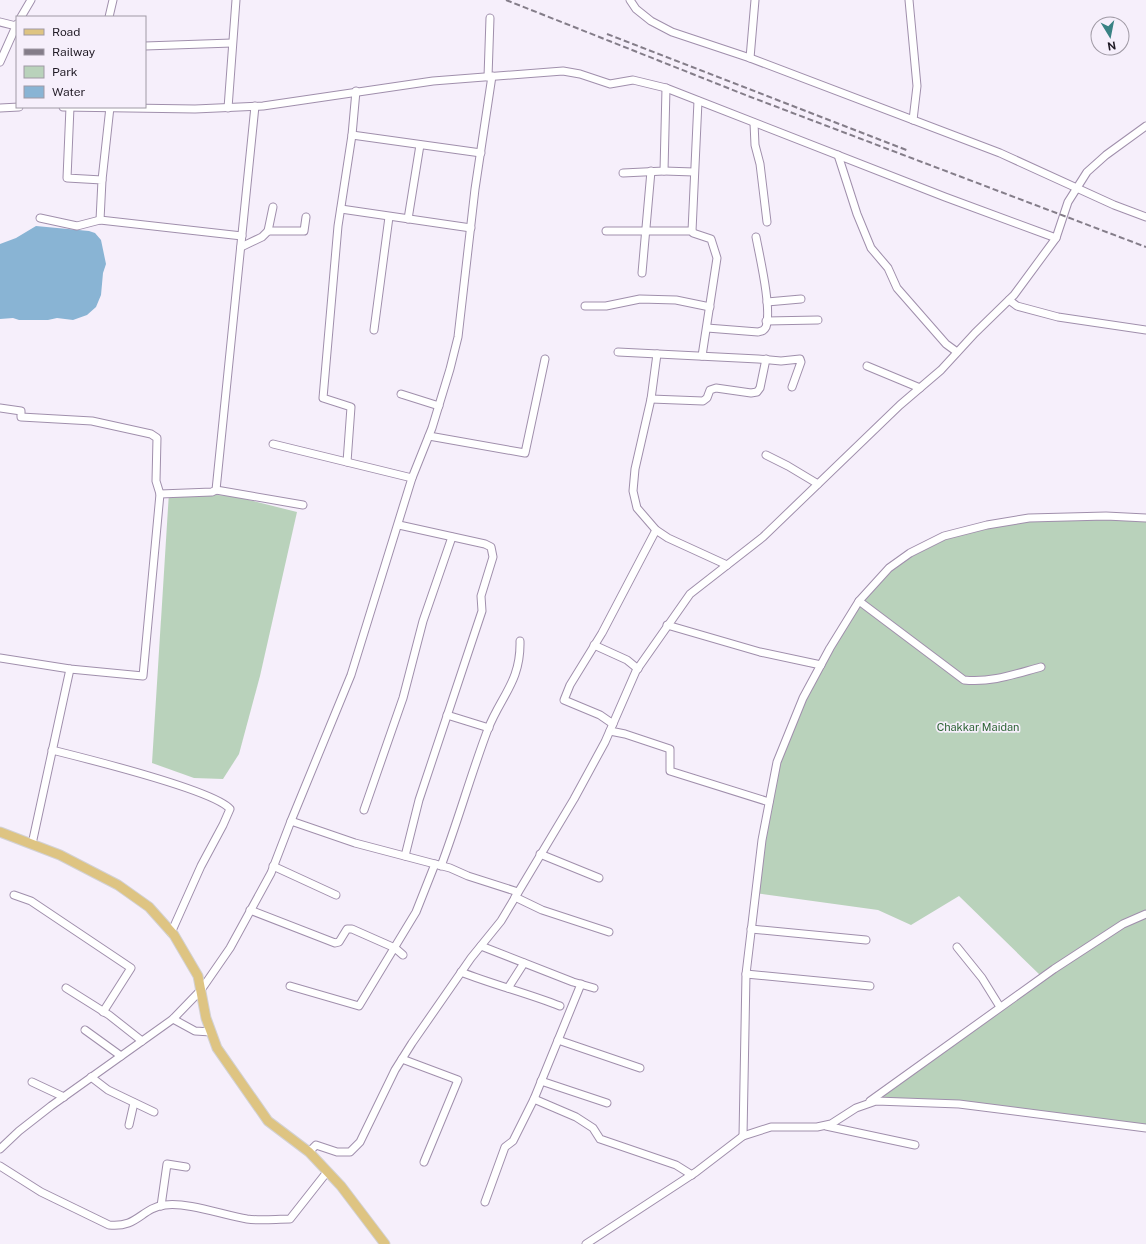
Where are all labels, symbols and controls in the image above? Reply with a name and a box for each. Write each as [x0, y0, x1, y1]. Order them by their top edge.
legend [16, 16, 146, 108]
north arrow [1090, 16, 1130, 56]
text: Road [52, 25, 80, 39]
text: N [1106, 39, 1117, 53]
text: Railway [52, 45, 96, 59]
text: Park [52, 65, 78, 79]
text: Water [52, 85, 86, 99]
park label: Chakkar Maidan [937, 721, 1019, 733]

